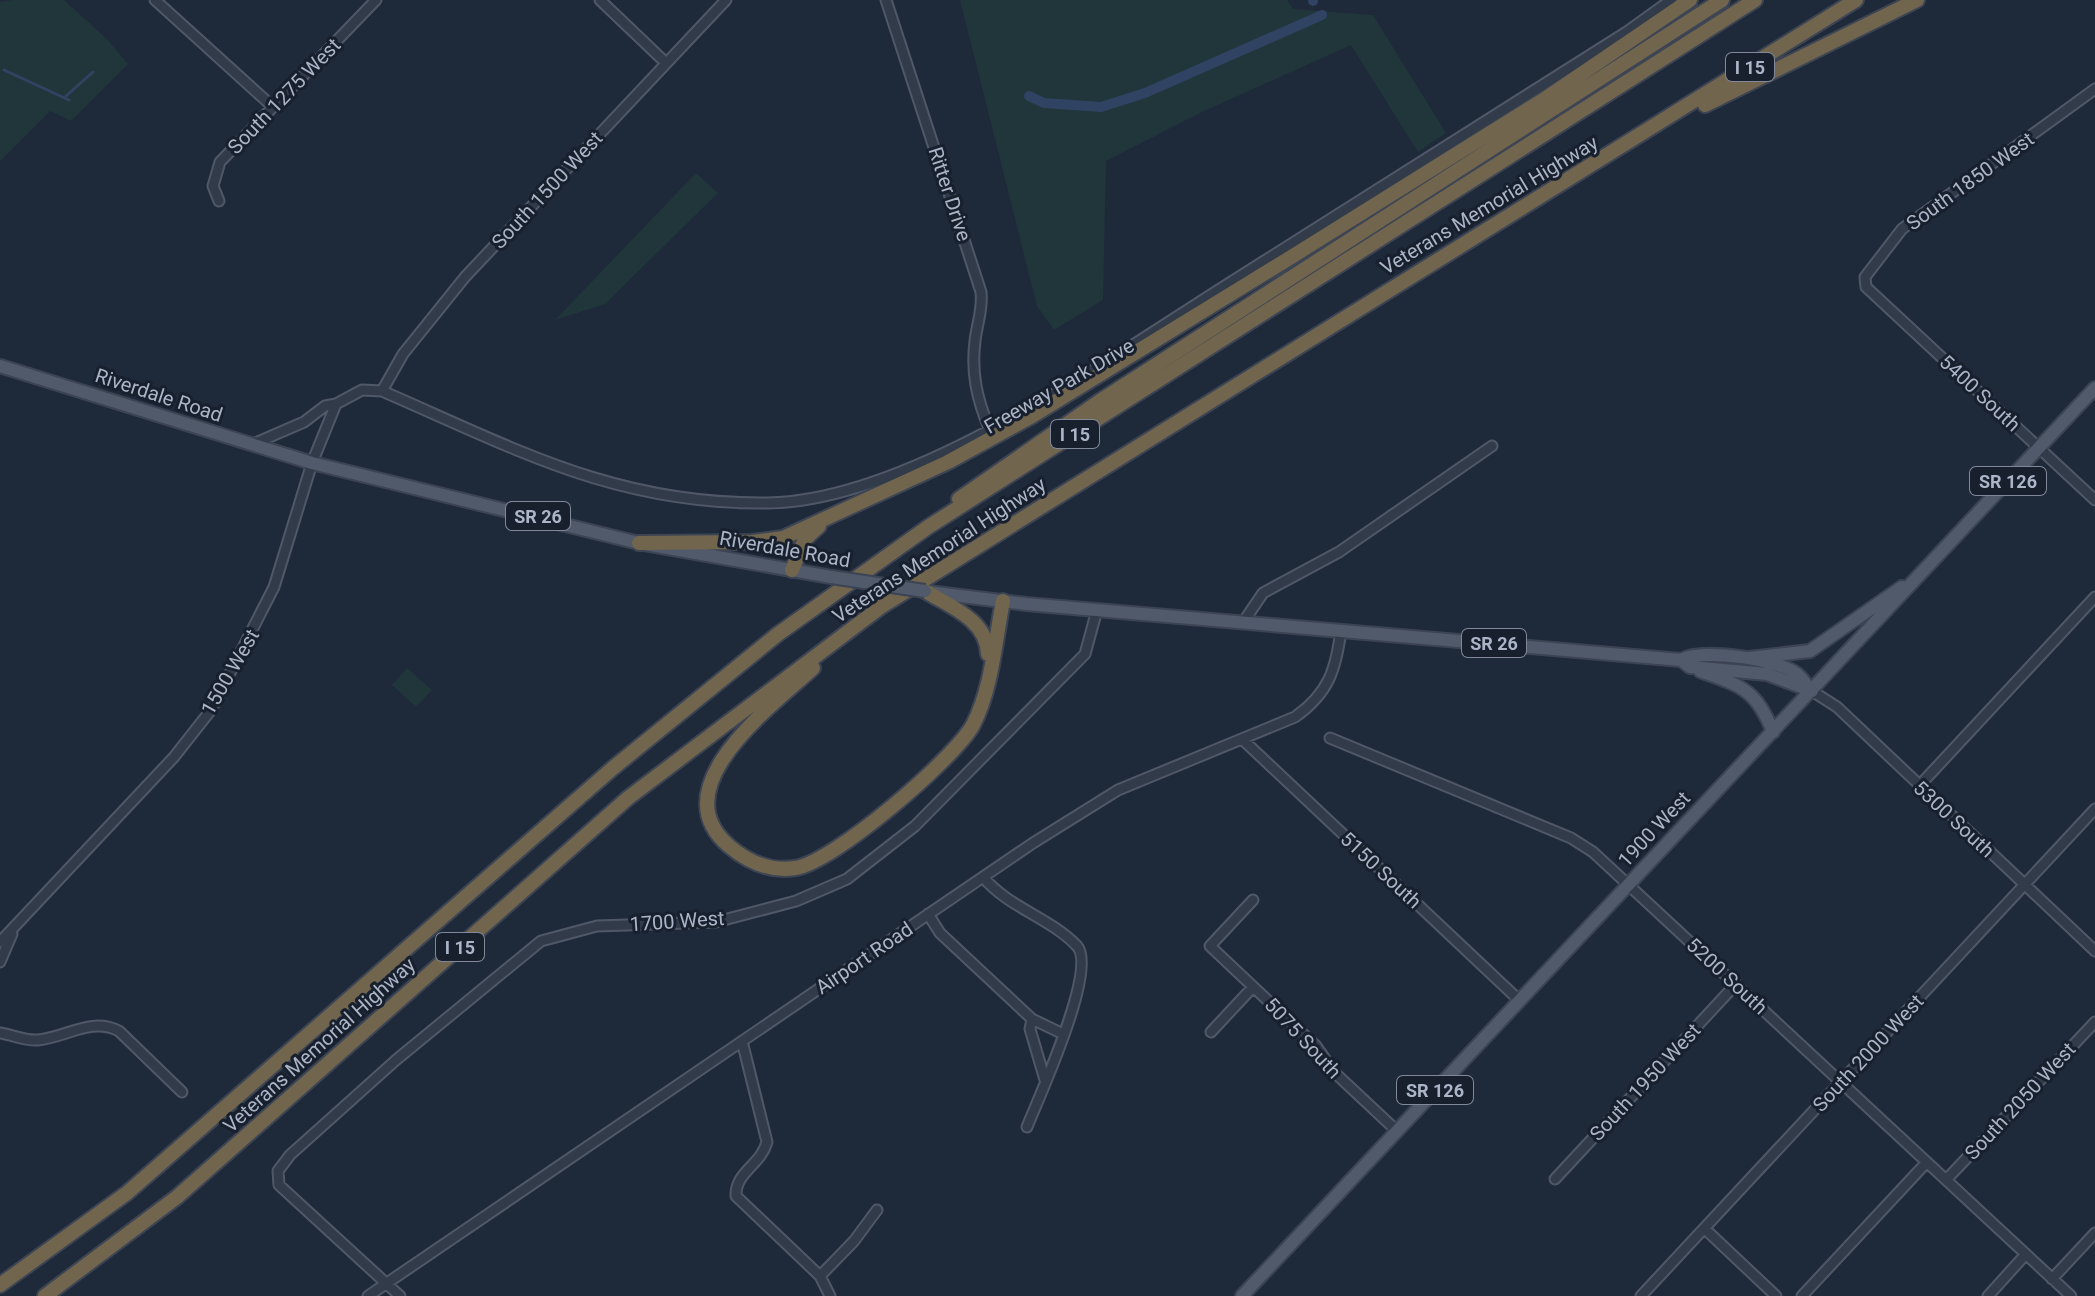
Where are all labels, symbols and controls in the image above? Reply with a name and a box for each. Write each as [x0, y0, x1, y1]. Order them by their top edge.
street label: South 1275 West [223, 33, 345, 159]
road number: I 15 [1726, 53, 1774, 81]
street label: South 1500 West [487, 126, 607, 254]
street label: South 1850 West [1902, 127, 2038, 235]
street label: Veterans Memorial Highway [1376, 130, 1603, 280]
street label: Ritter Drive [924, 144, 976, 244]
street label: Freeway Park Drive [980, 333, 1138, 439]
street label: 5400 South [1935, 350, 2025, 436]
street label: Riverdale Road [92, 363, 226, 427]
road number: I 15 [1051, 420, 1099, 448]
road number: SR 126 [1970, 467, 2046, 495]
street label: Veterans Memorial Highway [828, 472, 1051, 628]
road number: SR 26 [506, 502, 570, 530]
street label: Riverdale Road [718, 526, 852, 572]
street label: 1500 West [196, 625, 264, 719]
road number: SR 26 [1462, 629, 1526, 657]
street label: 5300 South [1909, 776, 1999, 862]
street label: 1900 West [1613, 786, 1695, 872]
street label: 5150 South [1336, 827, 1426, 913]
street label: 1700 West [629, 906, 725, 936]
street label: Airport Road [811, 917, 917, 999]
road number: I 15 [436, 933, 484, 961]
street label: 5200 South [1682, 933, 1772, 1019]
street label: Veterans Memorial Highway [218, 952, 420, 1137]
street label: South 2000 West [1808, 989, 1928, 1117]
street label: 5075 South [1260, 993, 1346, 1083]
street label: South 1950 West [1585, 1018, 1705, 1146]
street label: South 2050 West [1960, 1037, 2080, 1165]
road number: SR 126 [1397, 1076, 1473, 1104]

